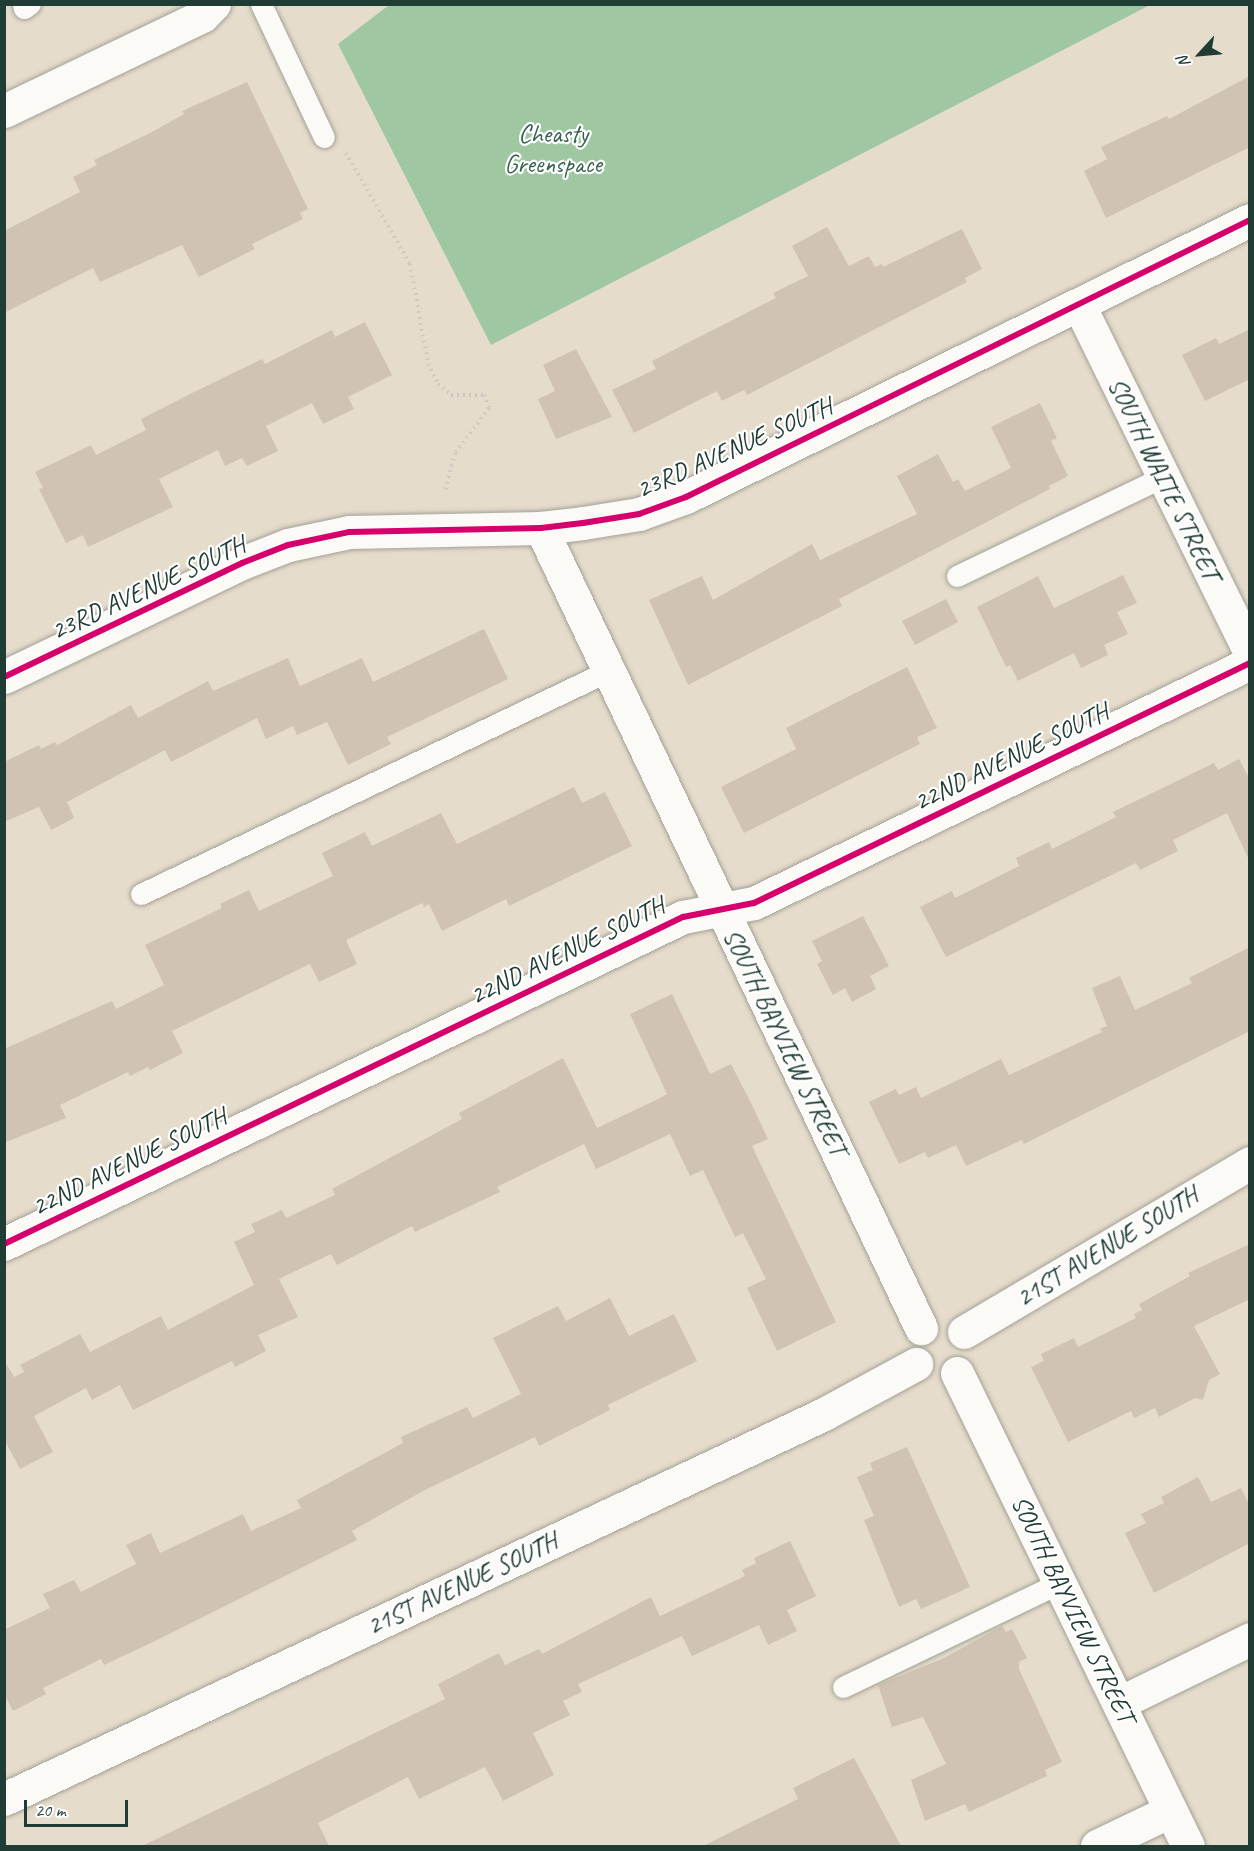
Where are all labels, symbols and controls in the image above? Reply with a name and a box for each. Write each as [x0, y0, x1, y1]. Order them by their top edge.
north arrow [1170, 24, 1230, 84]
text: N [1173, 53, 1195, 71]
park label: Cheasty Greenspace [504, 118, 602, 180]
street label: SOUTH WAITE STREET [1101, 372, 1227, 586]
street label: 23RD AVENUE SOUTH [632, 391, 836, 505]
street label: 23RD AVENUE SOUTH [46, 530, 250, 646]
street label: 22ND AVENUE SOUTH [909, 697, 1113, 817]
street label: 22ND AVENUE SOUTH [465, 891, 669, 1011]
street label: SOUTH BAYVIEW STREET [716, 923, 854, 1161]
street label: 22ND AVENUE SOUTH [27, 1102, 231, 1222]
street label: 21ST AVENUE SOUTH [1011, 1181, 1203, 1313]
street label: SOUTH BAYVIEW STREET [1004, 1490, 1142, 1728]
street label: 21ST AVENUE SOUTH [362, 1526, 562, 1642]
scale bar [27, 1788, 130, 1826]
text: 20 m [35, 1799, 66, 1821]

